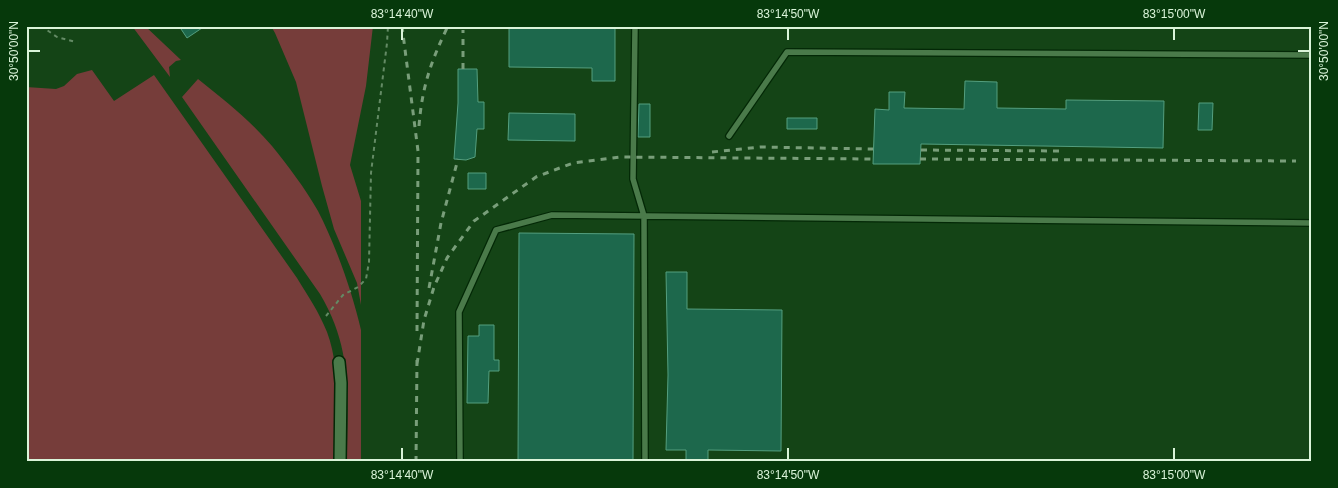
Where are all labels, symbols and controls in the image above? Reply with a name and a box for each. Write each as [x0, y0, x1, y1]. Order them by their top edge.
text: 83°14'40"W [371, 7, 434, 21]
text: 83°14'50"W [757, 7, 820, 21]
text: 83°15'00"W [1143, 7, 1206, 21]
text: 30°50'00"N [7, 21, 21, 81]
text: 30°50'00"N [1317, 21, 1331, 81]
text: 83°14'40"W [371, 468, 434, 482]
text: 83°14'50"W [757, 468, 820, 482]
text: 83°15'00"W [1143, 468, 1206, 482]

